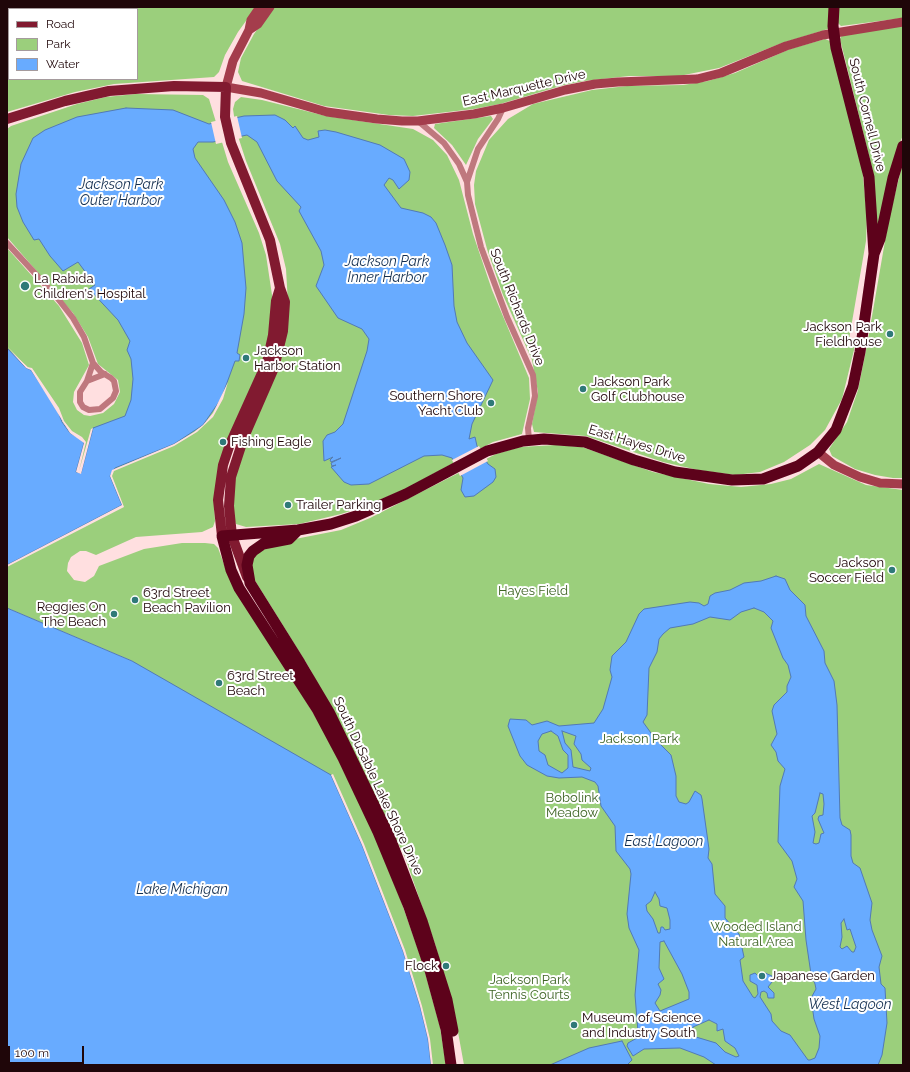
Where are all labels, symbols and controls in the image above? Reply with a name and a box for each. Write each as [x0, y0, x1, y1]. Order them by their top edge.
legend [8, 8, 138, 80]
text: Road [46, 17, 75, 31]
text: Park [46, 37, 71, 51]
text: Water [46, 57, 80, 71]
street label: South Cornell Drive [845, 57, 889, 173]
street label: East Marquette Drive [461, 66, 587, 110]
water label: Jackson Park Outer Harbor [79, 177, 163, 210]
street label: South Richards Drive [486, 246, 548, 368]
water label: Jackson Park Inner Harbor [345, 254, 429, 286]
place label: La Rabida Children's Hospital [34, 271, 146, 302]
marker: La Rabida Children's Hospital [19, 280, 31, 292]
place label: Jackson Park Fieldhouse [803, 319, 882, 350]
marker: Jackson Park Fieldhouse [885, 329, 895, 339]
place label: Jackson Harbor Station [254, 343, 340, 374]
marker: Jackson Harbor Station [241, 353, 251, 363]
place label: Jackson Park Golf Clubhouse [591, 374, 684, 405]
marker: Jackson Park Golf Clubhouse [578, 384, 588, 394]
place label: Southern Shore Yacht Club [389, 388, 483, 419]
marker: Southern Shore Yacht Club [486, 398, 496, 408]
street label: East Hayes Drive [587, 422, 687, 466]
place label: Fishing Eagle [231, 434, 311, 450]
marker: Fishing Eagle [218, 437, 228, 447]
place label: Trailer Parking [296, 497, 381, 513]
marker: Trailer Parking [283, 500, 293, 510]
place label: Jackson Soccer Field [809, 555, 884, 586]
marker: Jackson Soccer Field [887, 565, 897, 575]
park label: Hayes Field [498, 583, 568, 599]
place label: 63rd Street Beach Pavilion [143, 585, 231, 616]
marker: 63rd Street Beach Pavilion [130, 595, 140, 605]
place label: Reggies On The Beach [37, 599, 106, 630]
marker: Reggies On The Beach [109, 609, 119, 619]
place label: 63rd Street Beach [227, 668, 294, 699]
marker: 63rd Street Beach [214, 678, 224, 688]
street label: South DuSable Lake Shore Drive [330, 694, 426, 878]
park label: Jackson Park [600, 731, 678, 747]
park label: Bobolink Meadow [546, 790, 598, 821]
water label: East Lagoon [625, 834, 703, 850]
water label: Lake Michigan [136, 882, 228, 898]
park label: Wooded Island Natural Area [710, 919, 802, 950]
place label: Flock [405, 958, 438, 974]
marker: Flock [441, 961, 451, 971]
place label: Japanese Garden [770, 968, 875, 984]
marker: Japanese Garden [757, 971, 767, 981]
park label: Jackson Park Tennis Courts [488, 972, 570, 1003]
water label: West Lagoon [808, 997, 892, 1013]
place label: Museum of Science and Industry South [582, 1010, 701, 1041]
marker: Museum of Science and Industry South [569, 1020, 579, 1030]
scale bar [10, 1038, 86, 1064]
text: 100 m [15, 1046, 49, 1060]

